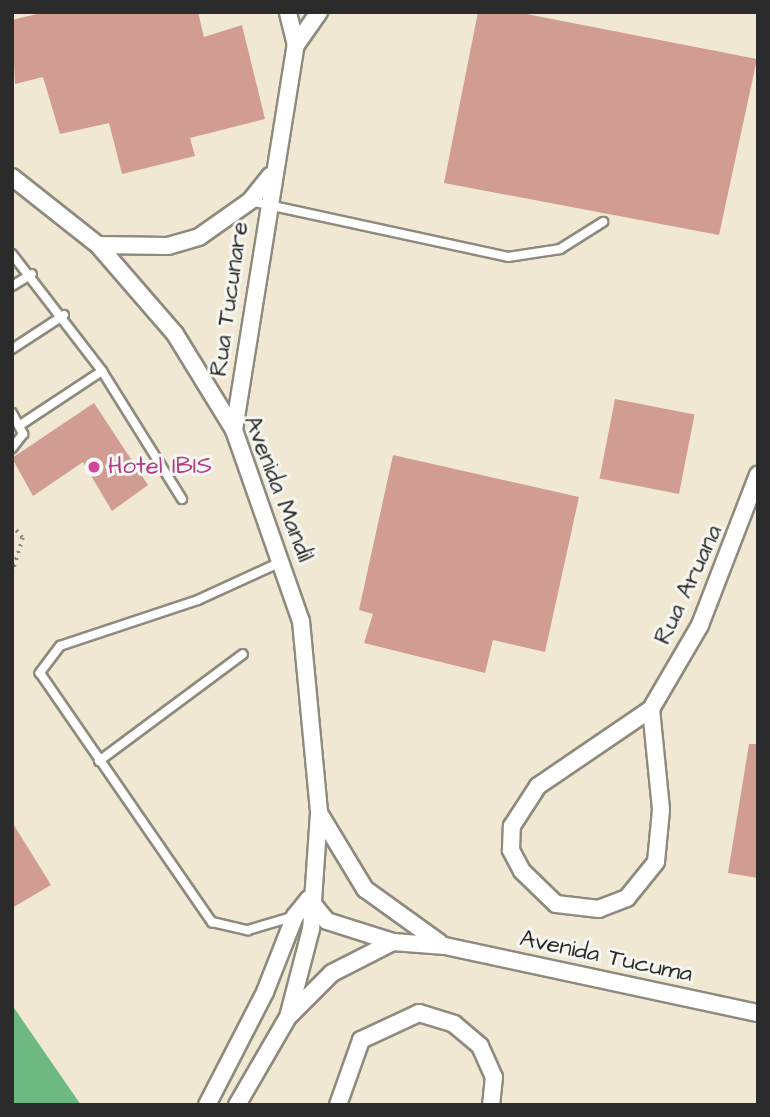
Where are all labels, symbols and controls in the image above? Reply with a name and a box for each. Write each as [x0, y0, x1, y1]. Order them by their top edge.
street label: Rua Tucunare [205, 220, 255, 378]
street label: Avenida Mandil [237, 412, 319, 566]
place label: Hotel IBIS [108, 453, 212, 481]
marker: Hotel IBIS [86, 459, 102, 475]
street label: Rua Aruana [649, 521, 729, 649]
street label: Avenida Tucuma [517, 925, 695, 989]

